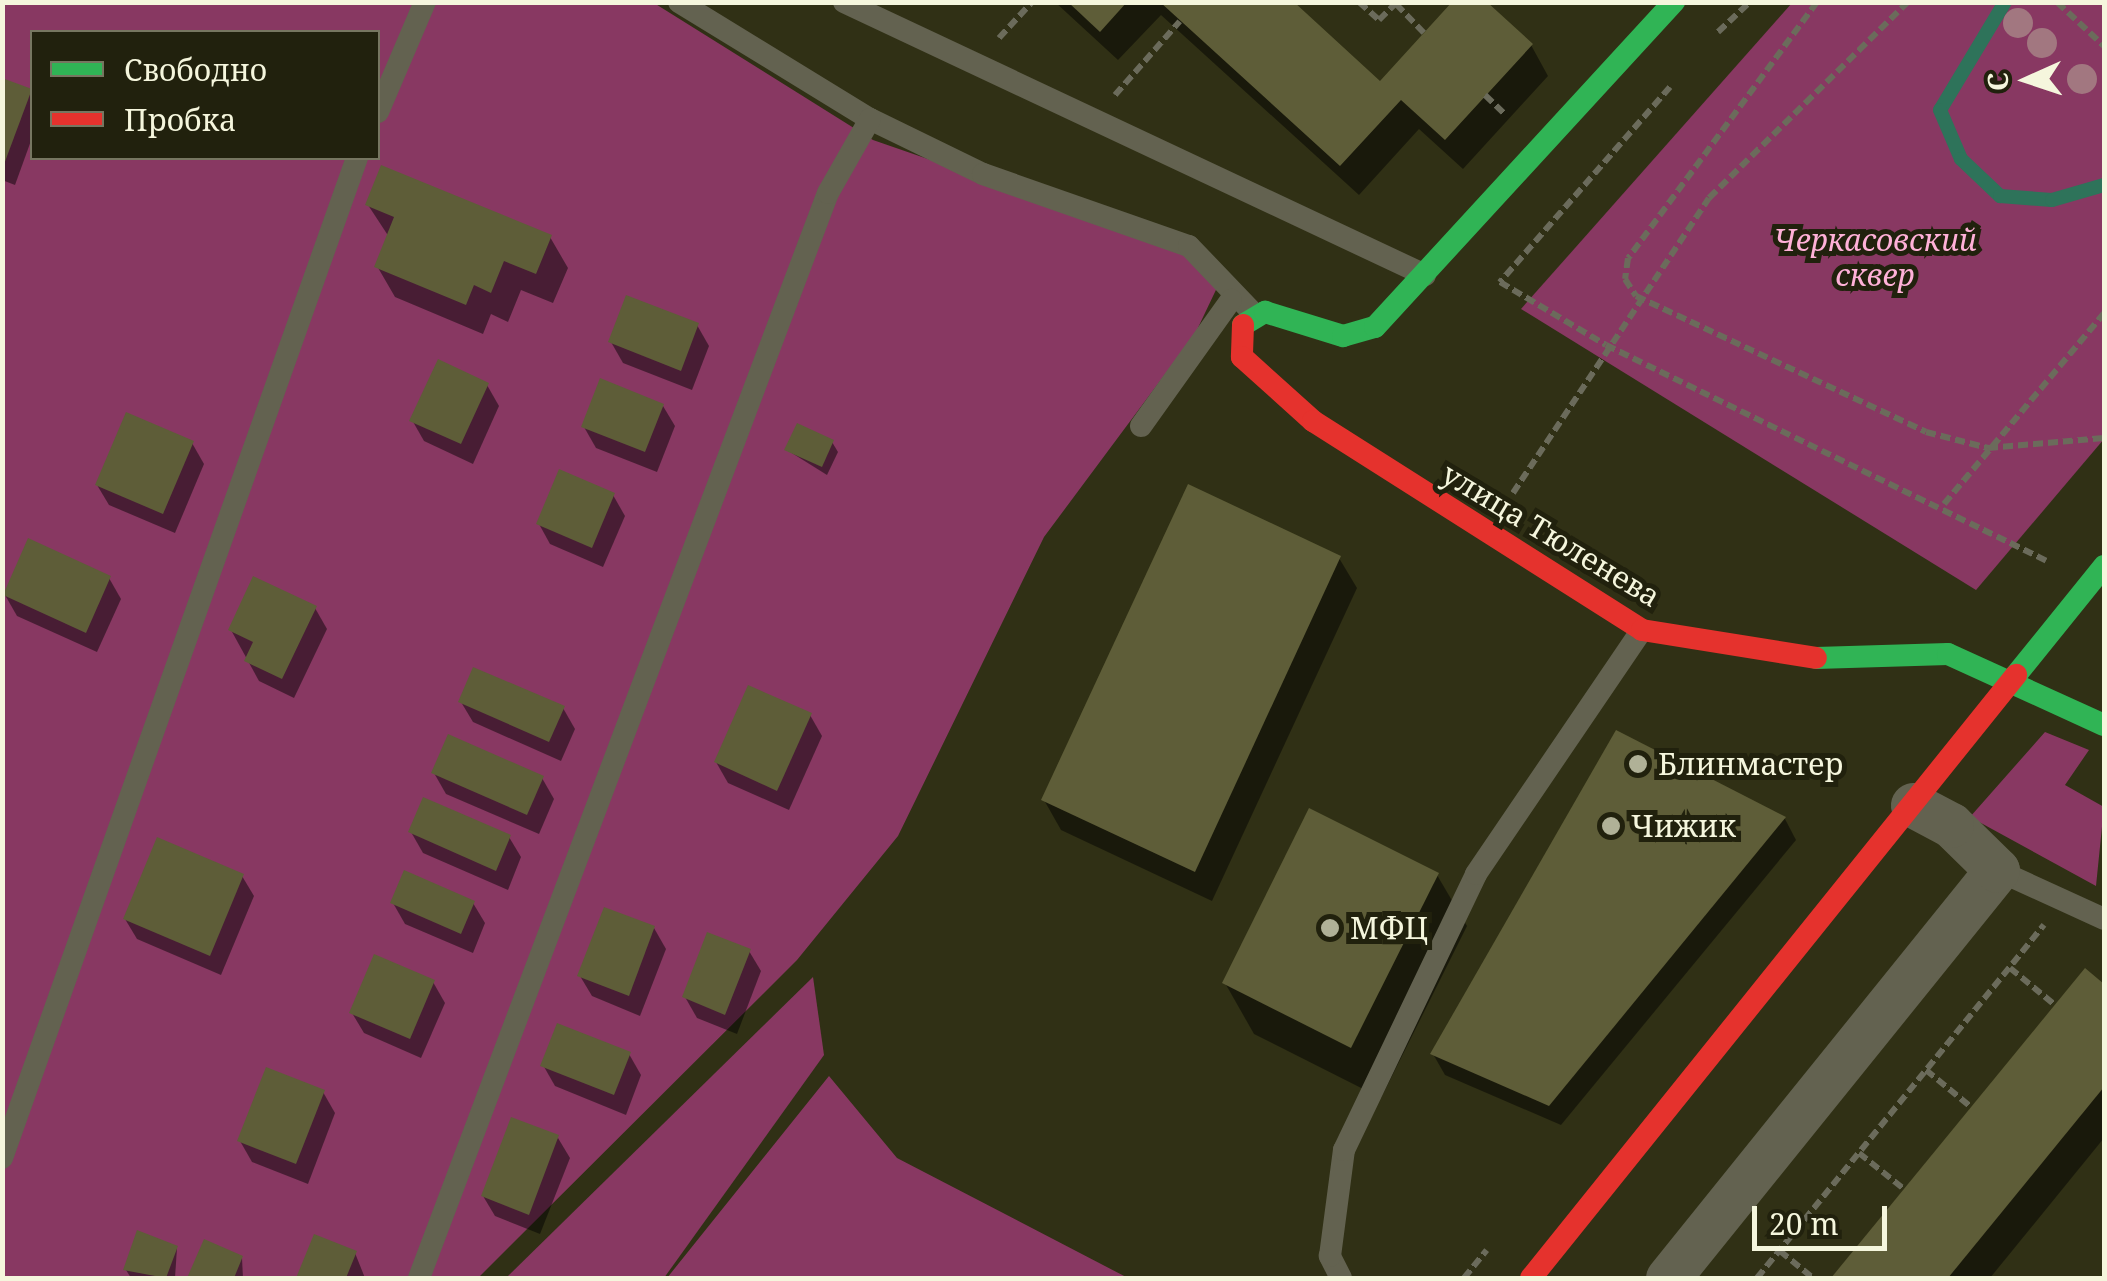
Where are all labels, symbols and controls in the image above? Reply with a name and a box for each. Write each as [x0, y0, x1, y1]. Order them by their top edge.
legend [30, 30, 380, 160]
north arrow [1977, 30, 2077, 130]
text: Свободно [124, 49, 267, 90]
text: С [1978, 71, 2016, 92]
text: Пробка [124, 99, 236, 140]
park label: Черкасовский сквер [1773, 222, 1977, 292]
street label: улица Тюленева [1435, 456, 1667, 614]
place label: Блинмастер [1658, 746, 1843, 782]
marker: Блинмастер [1627, 753, 1649, 775]
place label: Чижик [1631, 808, 1736, 844]
marker: Чижик [1600, 815, 1622, 837]
place label: МФЦ [1350, 910, 1428, 946]
marker: МФЦ [1319, 917, 1341, 939]
scale bar [1757, 1186, 1892, 1248]
text: 20 m [1769, 1203, 1839, 1244]

